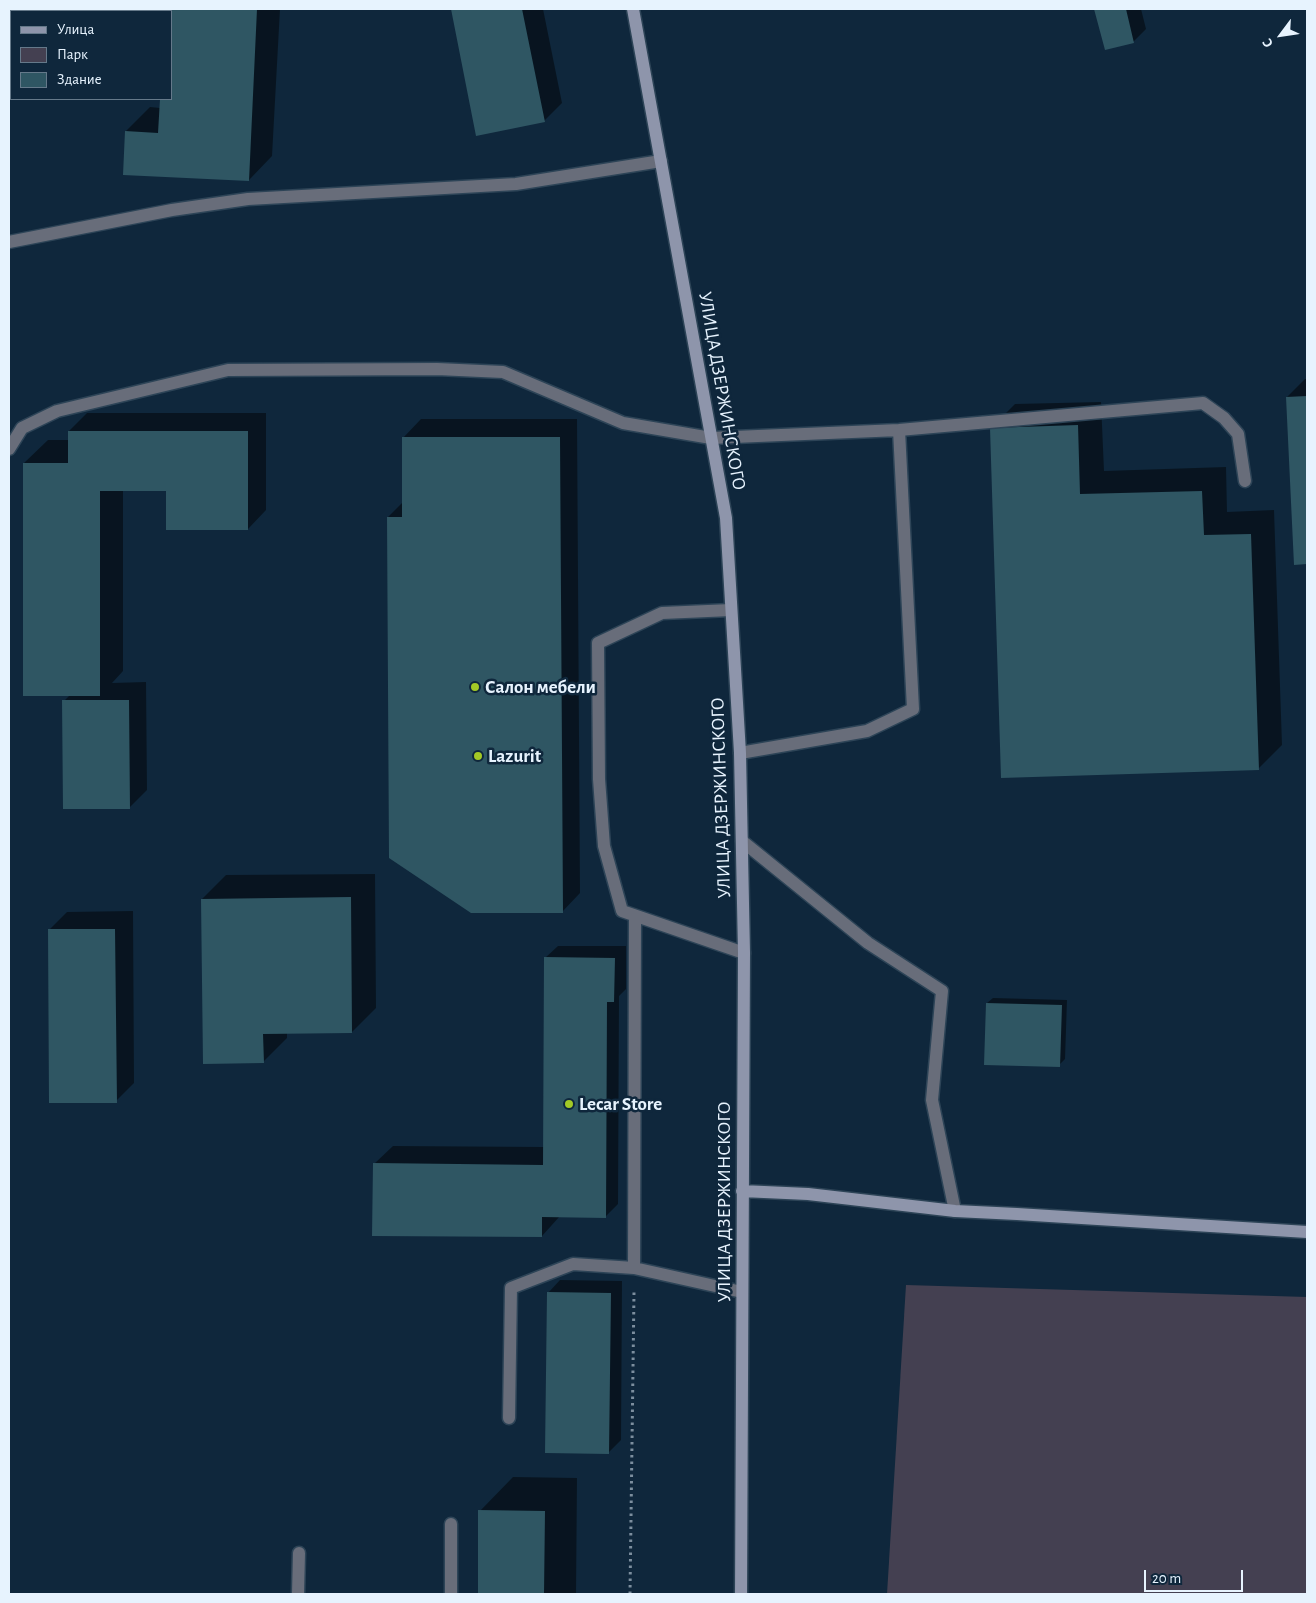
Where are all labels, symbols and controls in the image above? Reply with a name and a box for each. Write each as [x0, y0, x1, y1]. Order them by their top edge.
legend [10, 10, 172, 100]
north arrow [1256, 10, 1306, 60]
text: Улица [57, 22, 94, 37]
text: С [1260, 36, 1276, 50]
text: Парк [57, 47, 88, 62]
text: Здание [57, 72, 102, 87]
street label: УЛИЦА ДЗЕРЖИНСКОГО [693, 290, 751, 492]
place label: Салон мебели [485, 676, 596, 698]
marker: Салон мебели [469, 681, 481, 693]
street label: УЛИЦА ДЗЕРЖИНСКОГО [706, 697, 736, 899]
place label: Lazurit [488, 745, 541, 767]
marker: Lazurit [472, 750, 484, 762]
place label: Lecar Store [579, 1093, 662, 1115]
marker: Lecar Store [563, 1098, 575, 1110]
street label: УЛИЦА ДЗЕРЖИНСКОГО [713, 1101, 735, 1303]
scale bar [1146, 1560, 1245, 1592]
text: 20 m [1152, 1571, 1181, 1586]

